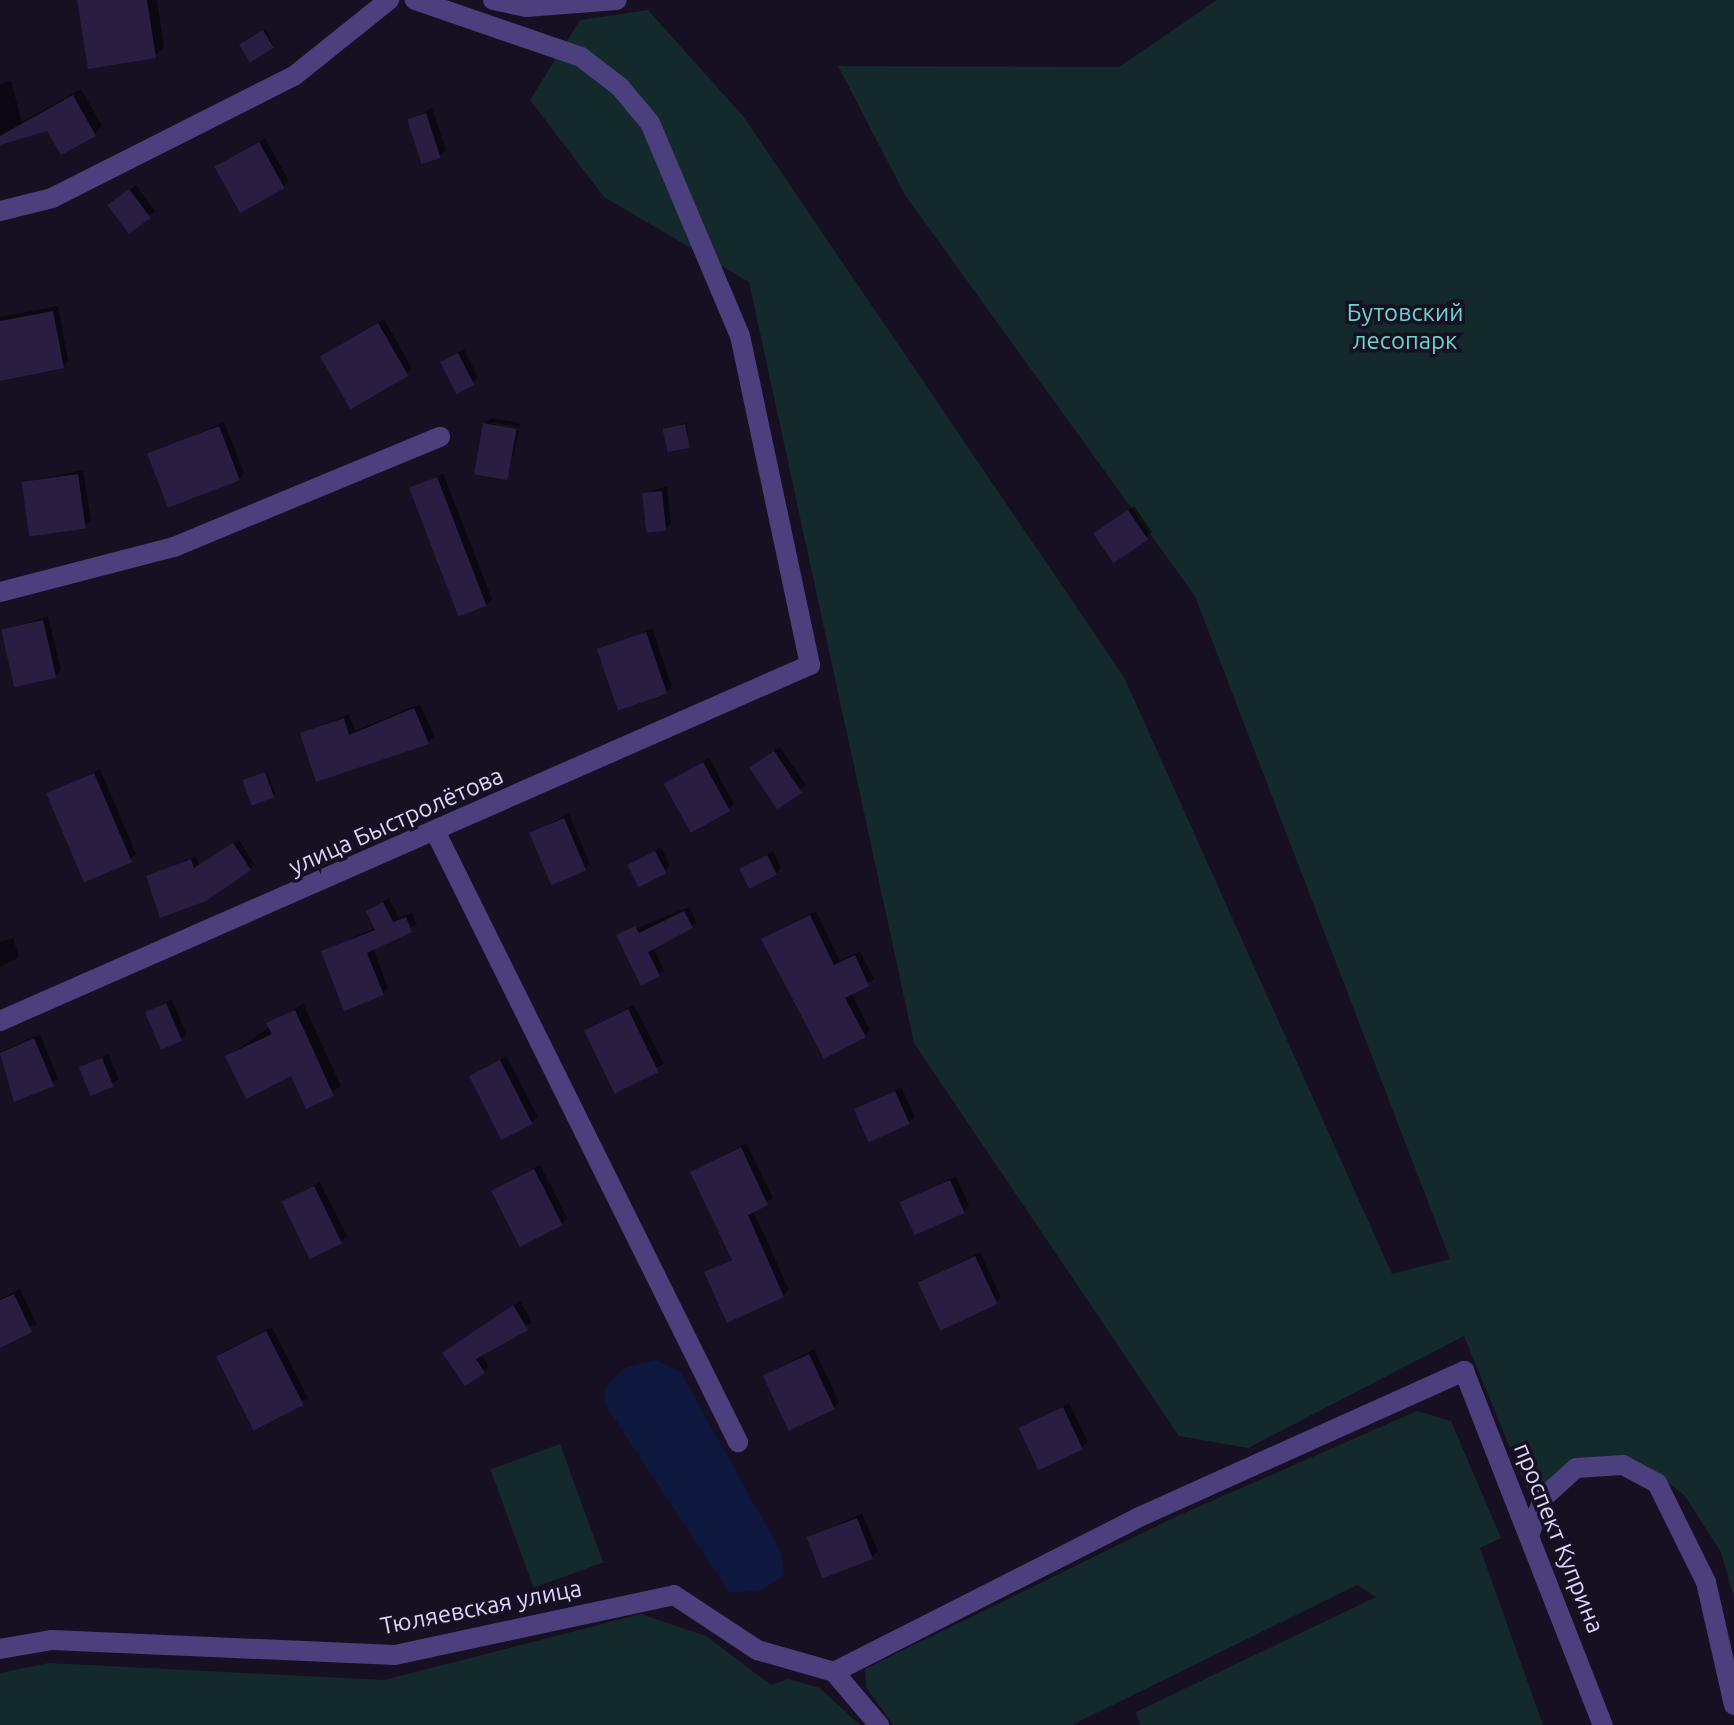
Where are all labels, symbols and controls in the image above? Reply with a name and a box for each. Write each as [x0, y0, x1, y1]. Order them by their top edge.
park label: Бутовский лесопарк [1347, 299, 1463, 355]
street label: улица Быстролётова [284, 761, 508, 881]
street label: проспект Куприна [1508, 1439, 1610, 1637]
street label: Тюляевская улица [378, 1573, 584, 1641]

